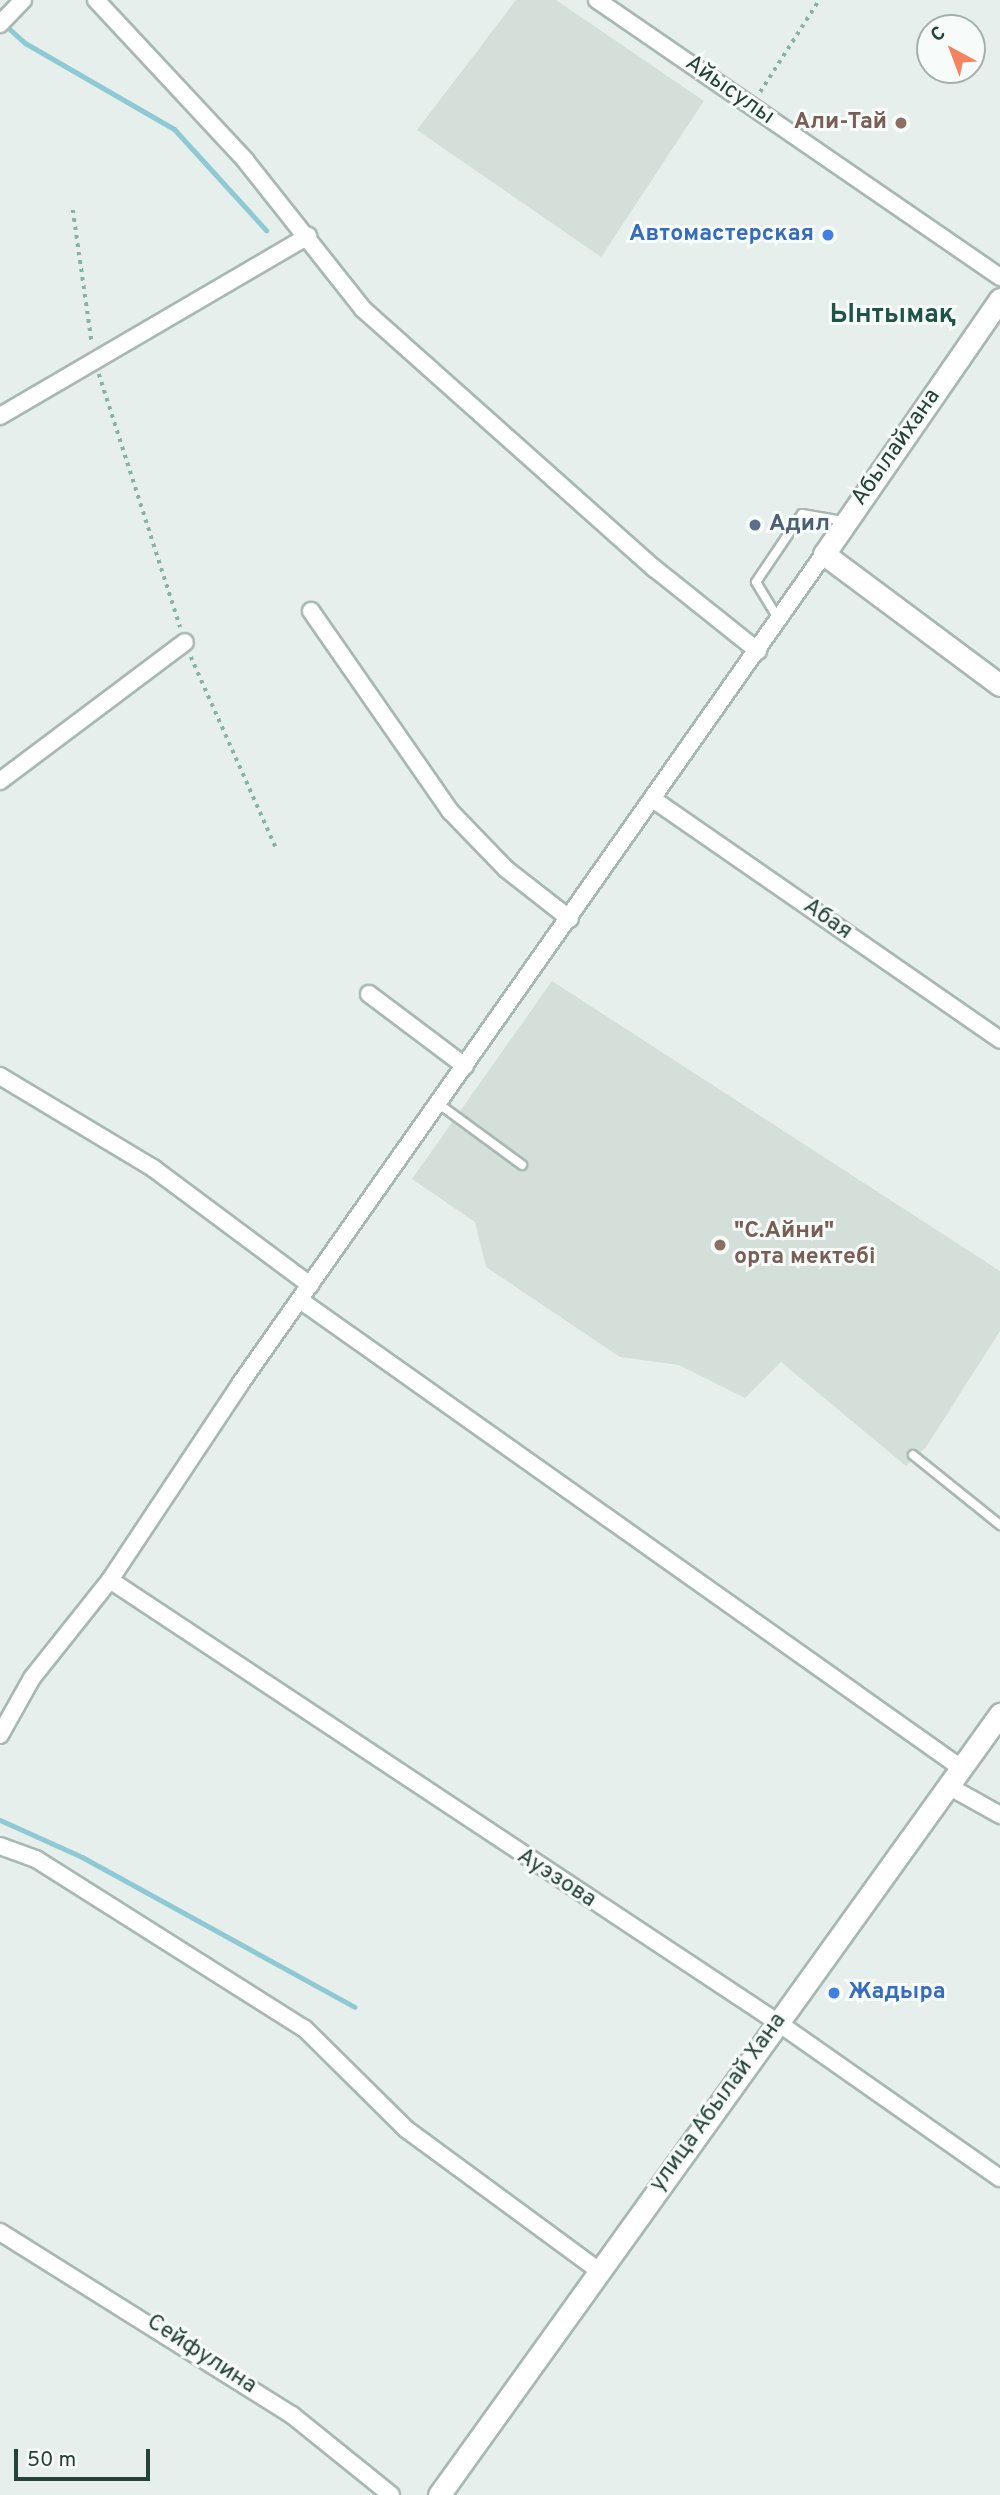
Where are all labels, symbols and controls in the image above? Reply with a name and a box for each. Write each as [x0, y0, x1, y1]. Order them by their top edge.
north arrow [916, 14, 986, 84]
text: С [926, 22, 951, 48]
street label: Айысулы [679, 50, 779, 132]
place label: Али-Тай [794, 109, 887, 137]
marker: Али-Тай [893, 115, 909, 131]
place label: Автомастерская [629, 221, 814, 249]
marker: Автомастерская [820, 227, 836, 243]
district label: Ынтымақ [830, 300, 956, 332]
street label: Абылайхана [847, 384, 947, 512]
place label: Адил [769, 511, 830, 539]
marker: Адил [747, 517, 763, 533]
street label: Абая [797, 893, 857, 947]
place label: "С.Айни" орта мектебі [734, 1218, 876, 1272]
marker: "С.Айни" орта мектебі [712, 1237, 728, 1253]
street label: Ауэзова [511, 1843, 601, 1915]
place label: Жадыра [848, 1979, 946, 2007]
marker: Жадыра [826, 1985, 842, 2001]
street label: улица Абылай Хана [645, 2008, 793, 2198]
street label: Сейфулина [141, 2309, 261, 2401]
scale bar [18, 2436, 154, 2480]
text: 50 m [27, 2447, 76, 2474]

